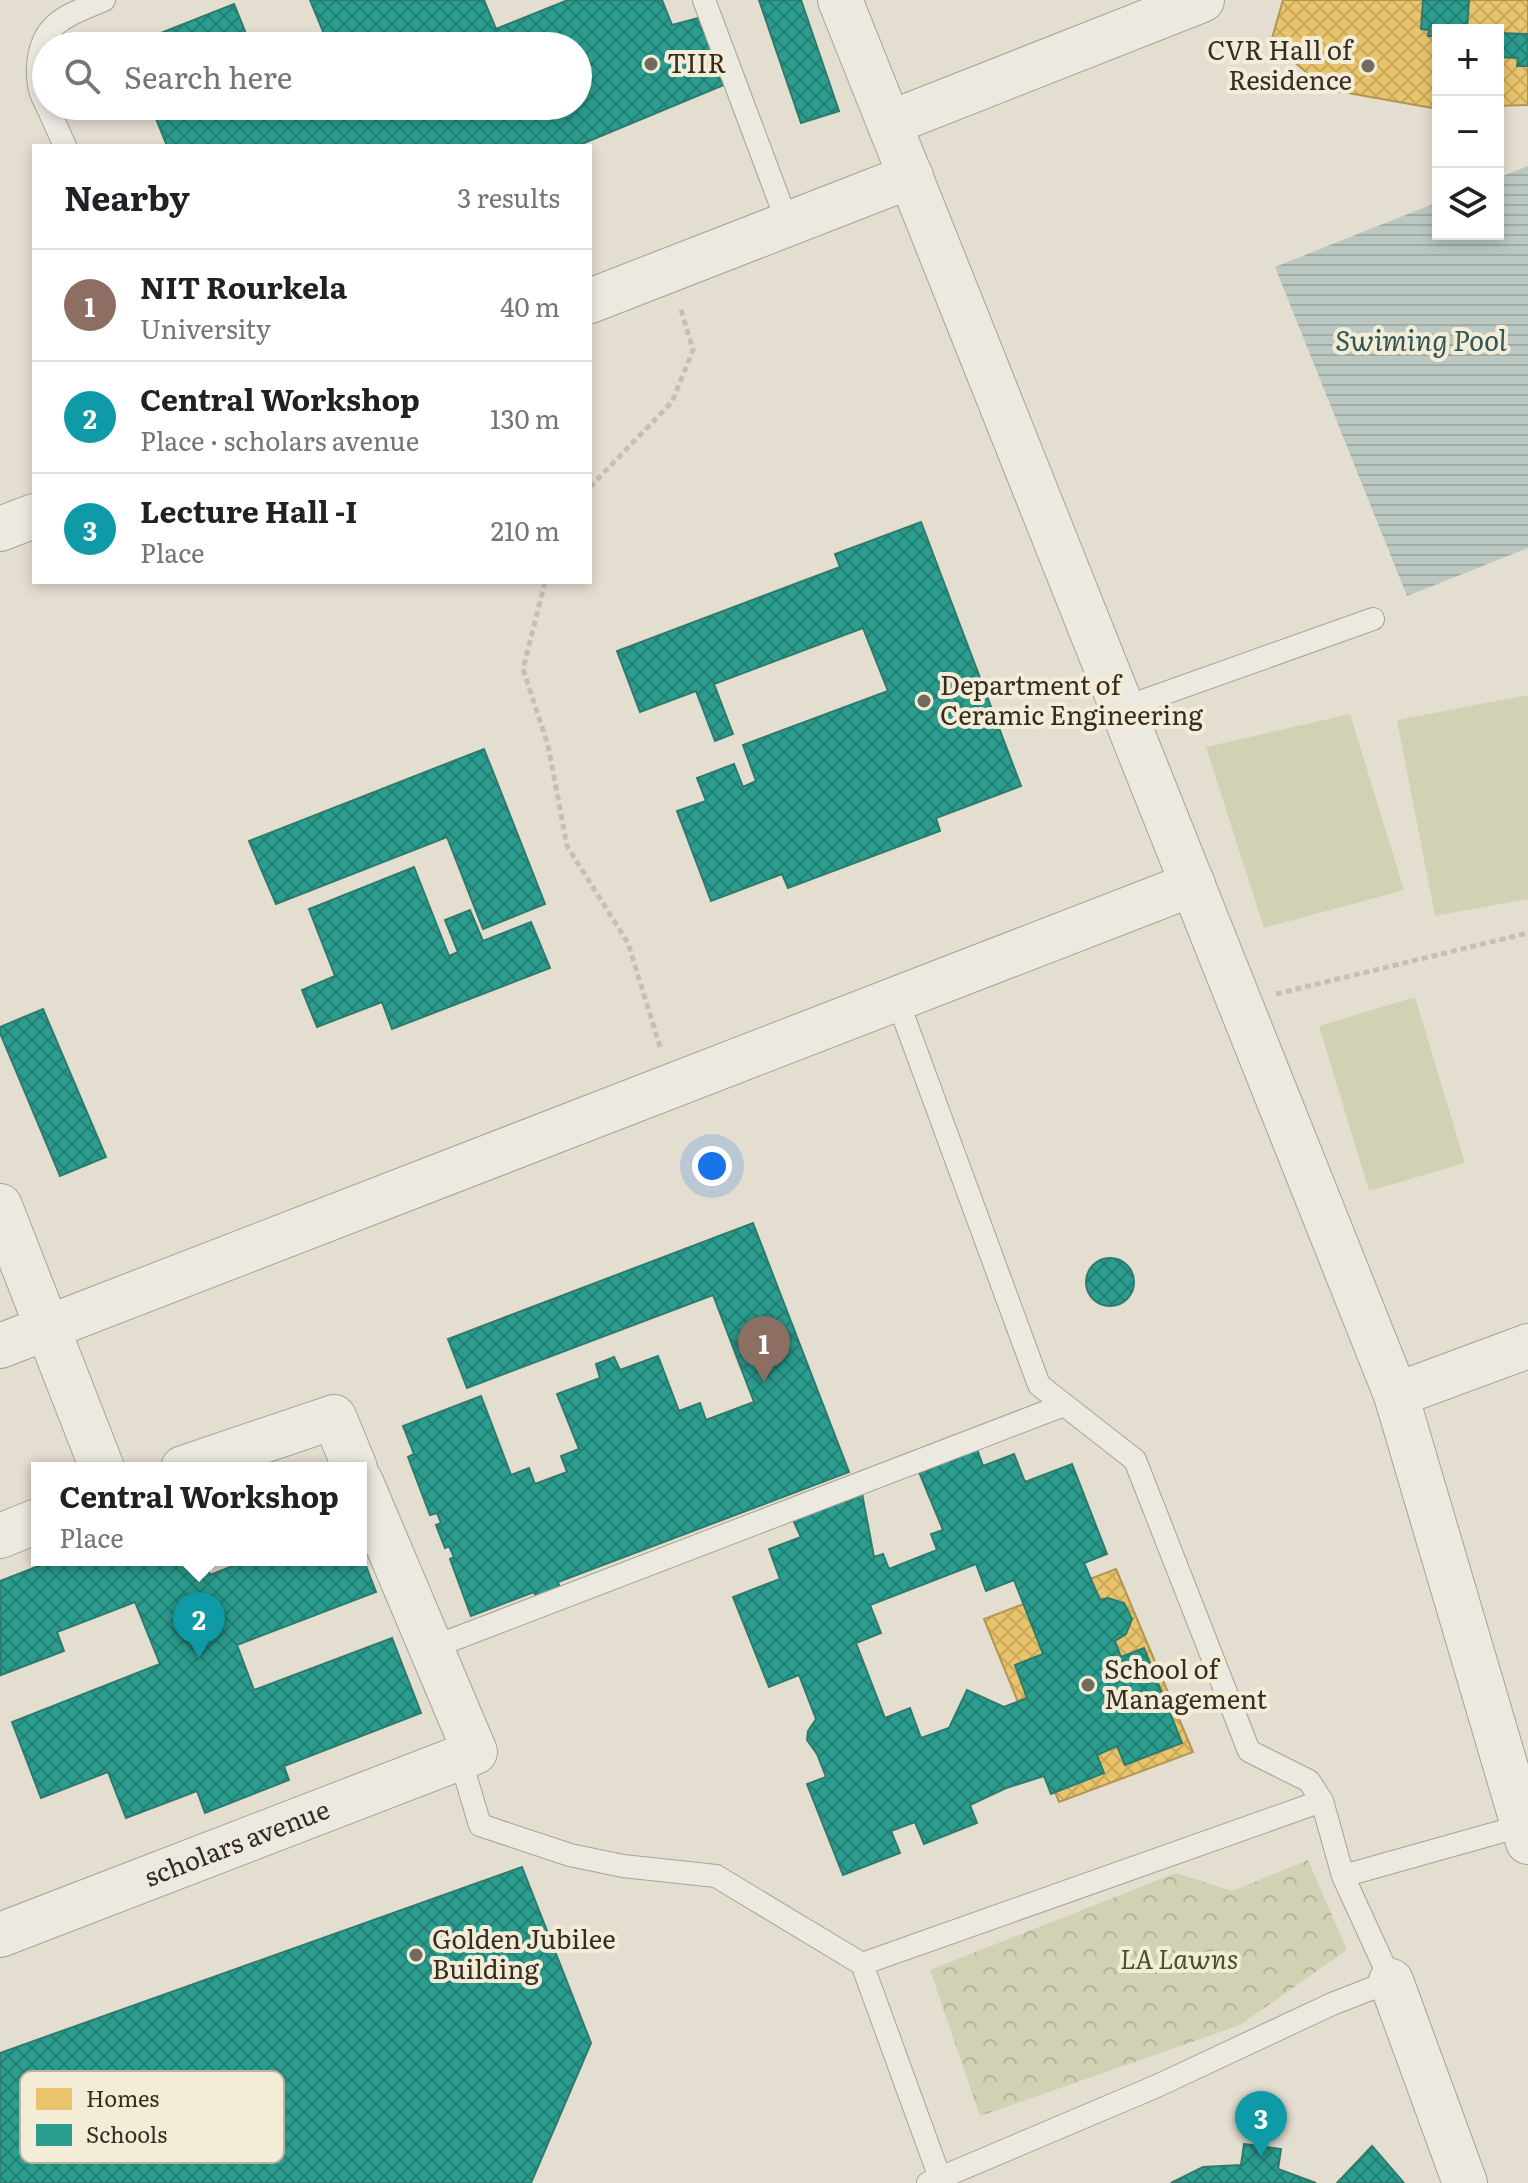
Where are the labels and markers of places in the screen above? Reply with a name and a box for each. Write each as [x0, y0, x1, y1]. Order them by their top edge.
place label: CVR Hall of Residence [1207, 29, 1354, 98]
place label: TIIR [667, 42, 726, 81]
marker: TIIR [642, 55, 660, 73]
marker: CVR Hall of Residence [1359, 57, 1377, 75]
place label: Department of Ceramic Engineering [940, 664, 1203, 733]
marker: Department of Ceramic Engineering [915, 692, 933, 710]
pin: 1 [738, 1316, 790, 1382]
pin: 2 [173, 1592, 225, 1658]
place label: School of Management [1104, 1648, 1267, 1717]
marker: School of Management [1079, 1676, 1097, 1694]
place label: Golden Jubilee Building [432, 1918, 616, 1987]
marker: Golden Jubilee Building [407, 1946, 425, 1964]
pin: 3 [1235, 2091, 1287, 2157]

